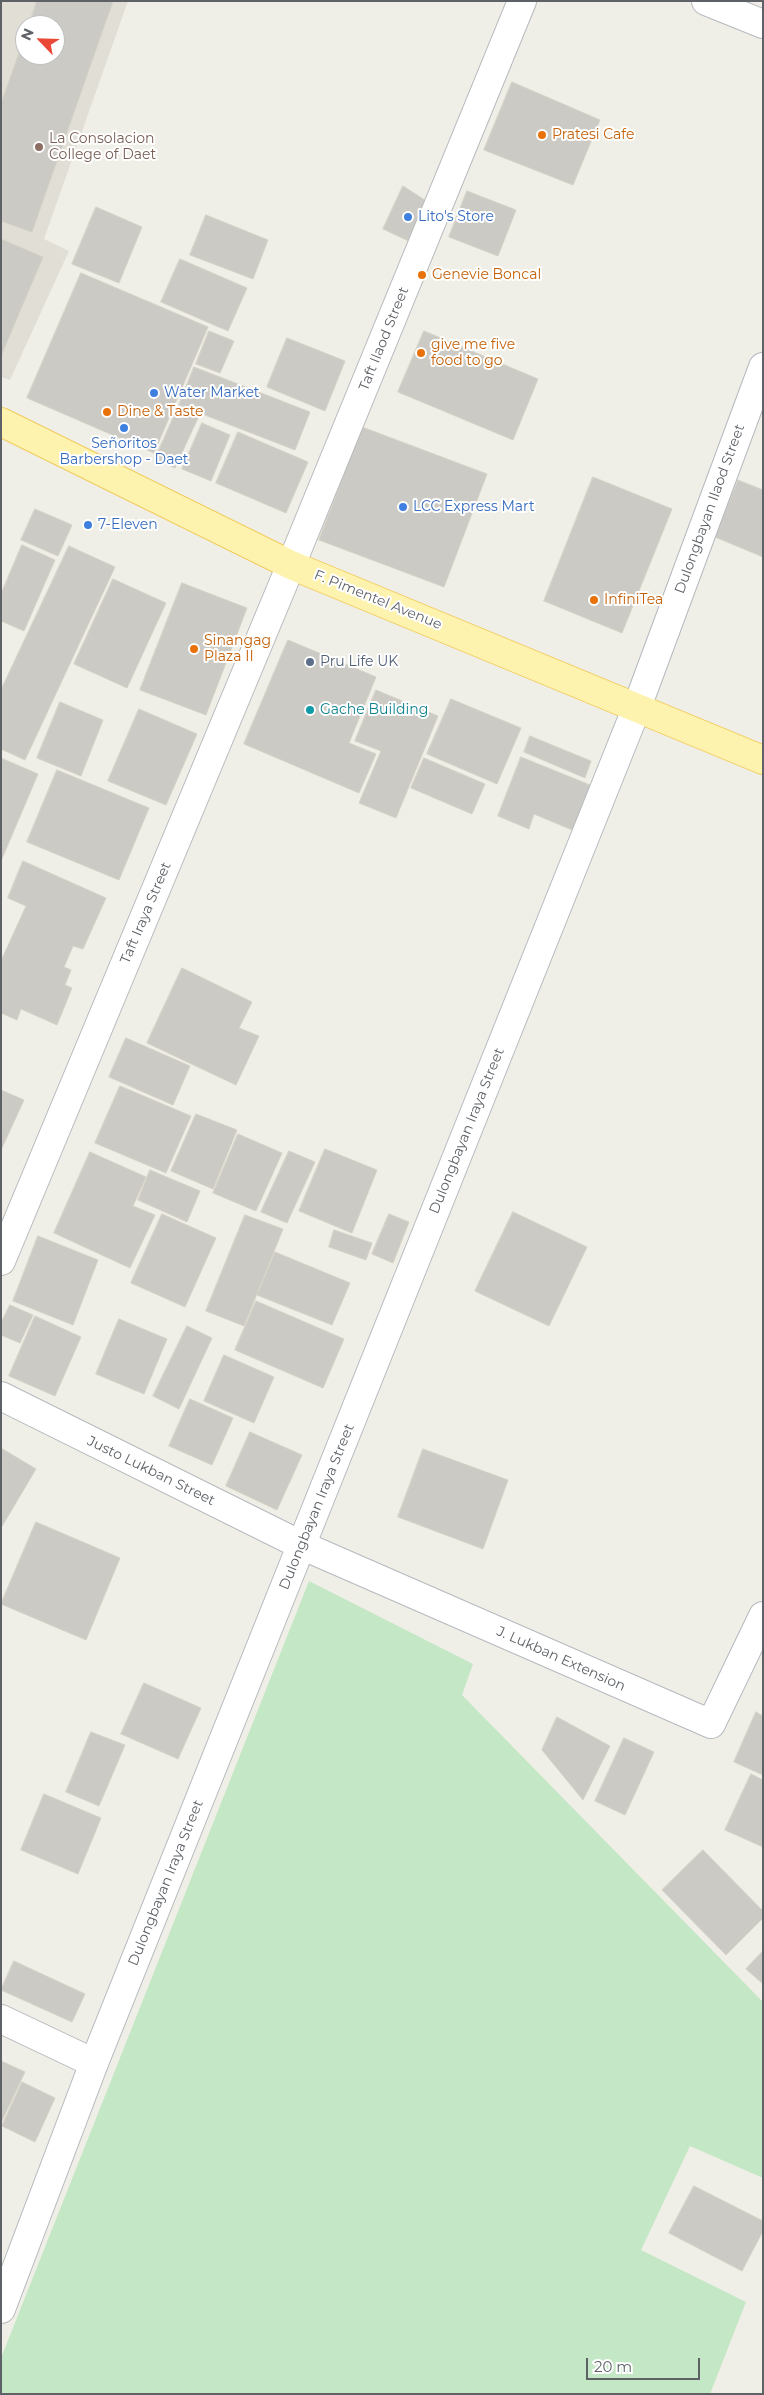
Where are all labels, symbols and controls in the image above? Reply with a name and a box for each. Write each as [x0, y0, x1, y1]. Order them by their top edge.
north arrow [15, 15, 65, 65]
text: N [17, 25, 38, 43]
place label: Pratesi Cafe [552, 127, 634, 143]
marker: Pratesi Cafe [536, 129, 548, 141]
place label: La Consolacion College of Daet [49, 131, 156, 164]
marker: La Consolacion College of Daet [33, 141, 45, 153]
place label: Lito's Store [418, 209, 494, 225]
marker: Lito's Store [402, 211, 414, 223]
place label: Genevie Boncal [432, 267, 541, 283]
marker: Genevie Boncal [416, 269, 428, 281]
street label: Taft Ilaod Street [356, 285, 412, 393]
place label: give me five food to go [431, 337, 515, 370]
marker: give me five food to go [415, 347, 427, 359]
place label: Water Market [164, 385, 260, 401]
marker: Water Market [148, 387, 160, 399]
place label: Dine & Taste [117, 404, 204, 420]
marker: Dine & Taste [101, 406, 113, 418]
marker: Señoritos Barbershop - Daet [118, 422, 130, 434]
street label: Dulongbayan Ilaod Street [671, 422, 749, 596]
place label: Señoritos Barbershop - Daet [59, 436, 189, 468]
place label: LCC Express Mart [413, 499, 535, 515]
marker: LCC Express Mart [397, 501, 409, 513]
place label: 7-Eleven [98, 517, 158, 533]
marker: 7-Eleven [82, 519, 94, 531]
street label: F. Pimentel Avenue [312, 567, 444, 633]
place label: InfiniTea [604, 592, 663, 608]
marker: InfiniTea [588, 594, 600, 606]
place label: Sinangag Plaza II [204, 633, 271, 666]
marker: Sinangag Plaza II [188, 643, 200, 655]
place label: Pru Life UK [320, 654, 398, 670]
marker: Pru Life UK [304, 656, 316, 668]
place label: Gache Building [320, 702, 428, 718]
marker: Gache Building [304, 704, 316, 716]
street label: Taft Iraya Street [117, 860, 175, 966]
street label: Dulongbayan Iraya Street [426, 1046, 508, 1216]
street label: Dulongbayan Iraya Street [276, 1422, 358, 1592]
street label: Justo Lukban Street [84, 1433, 218, 1509]
street label: J. Lukban Extension [494, 1623, 628, 1695]
street label: Dulongbayan Iraya Street [125, 1798, 207, 1968]
scale bar [589, 2348, 703, 2380]
text: 20 m [594, 2357, 632, 2376]

